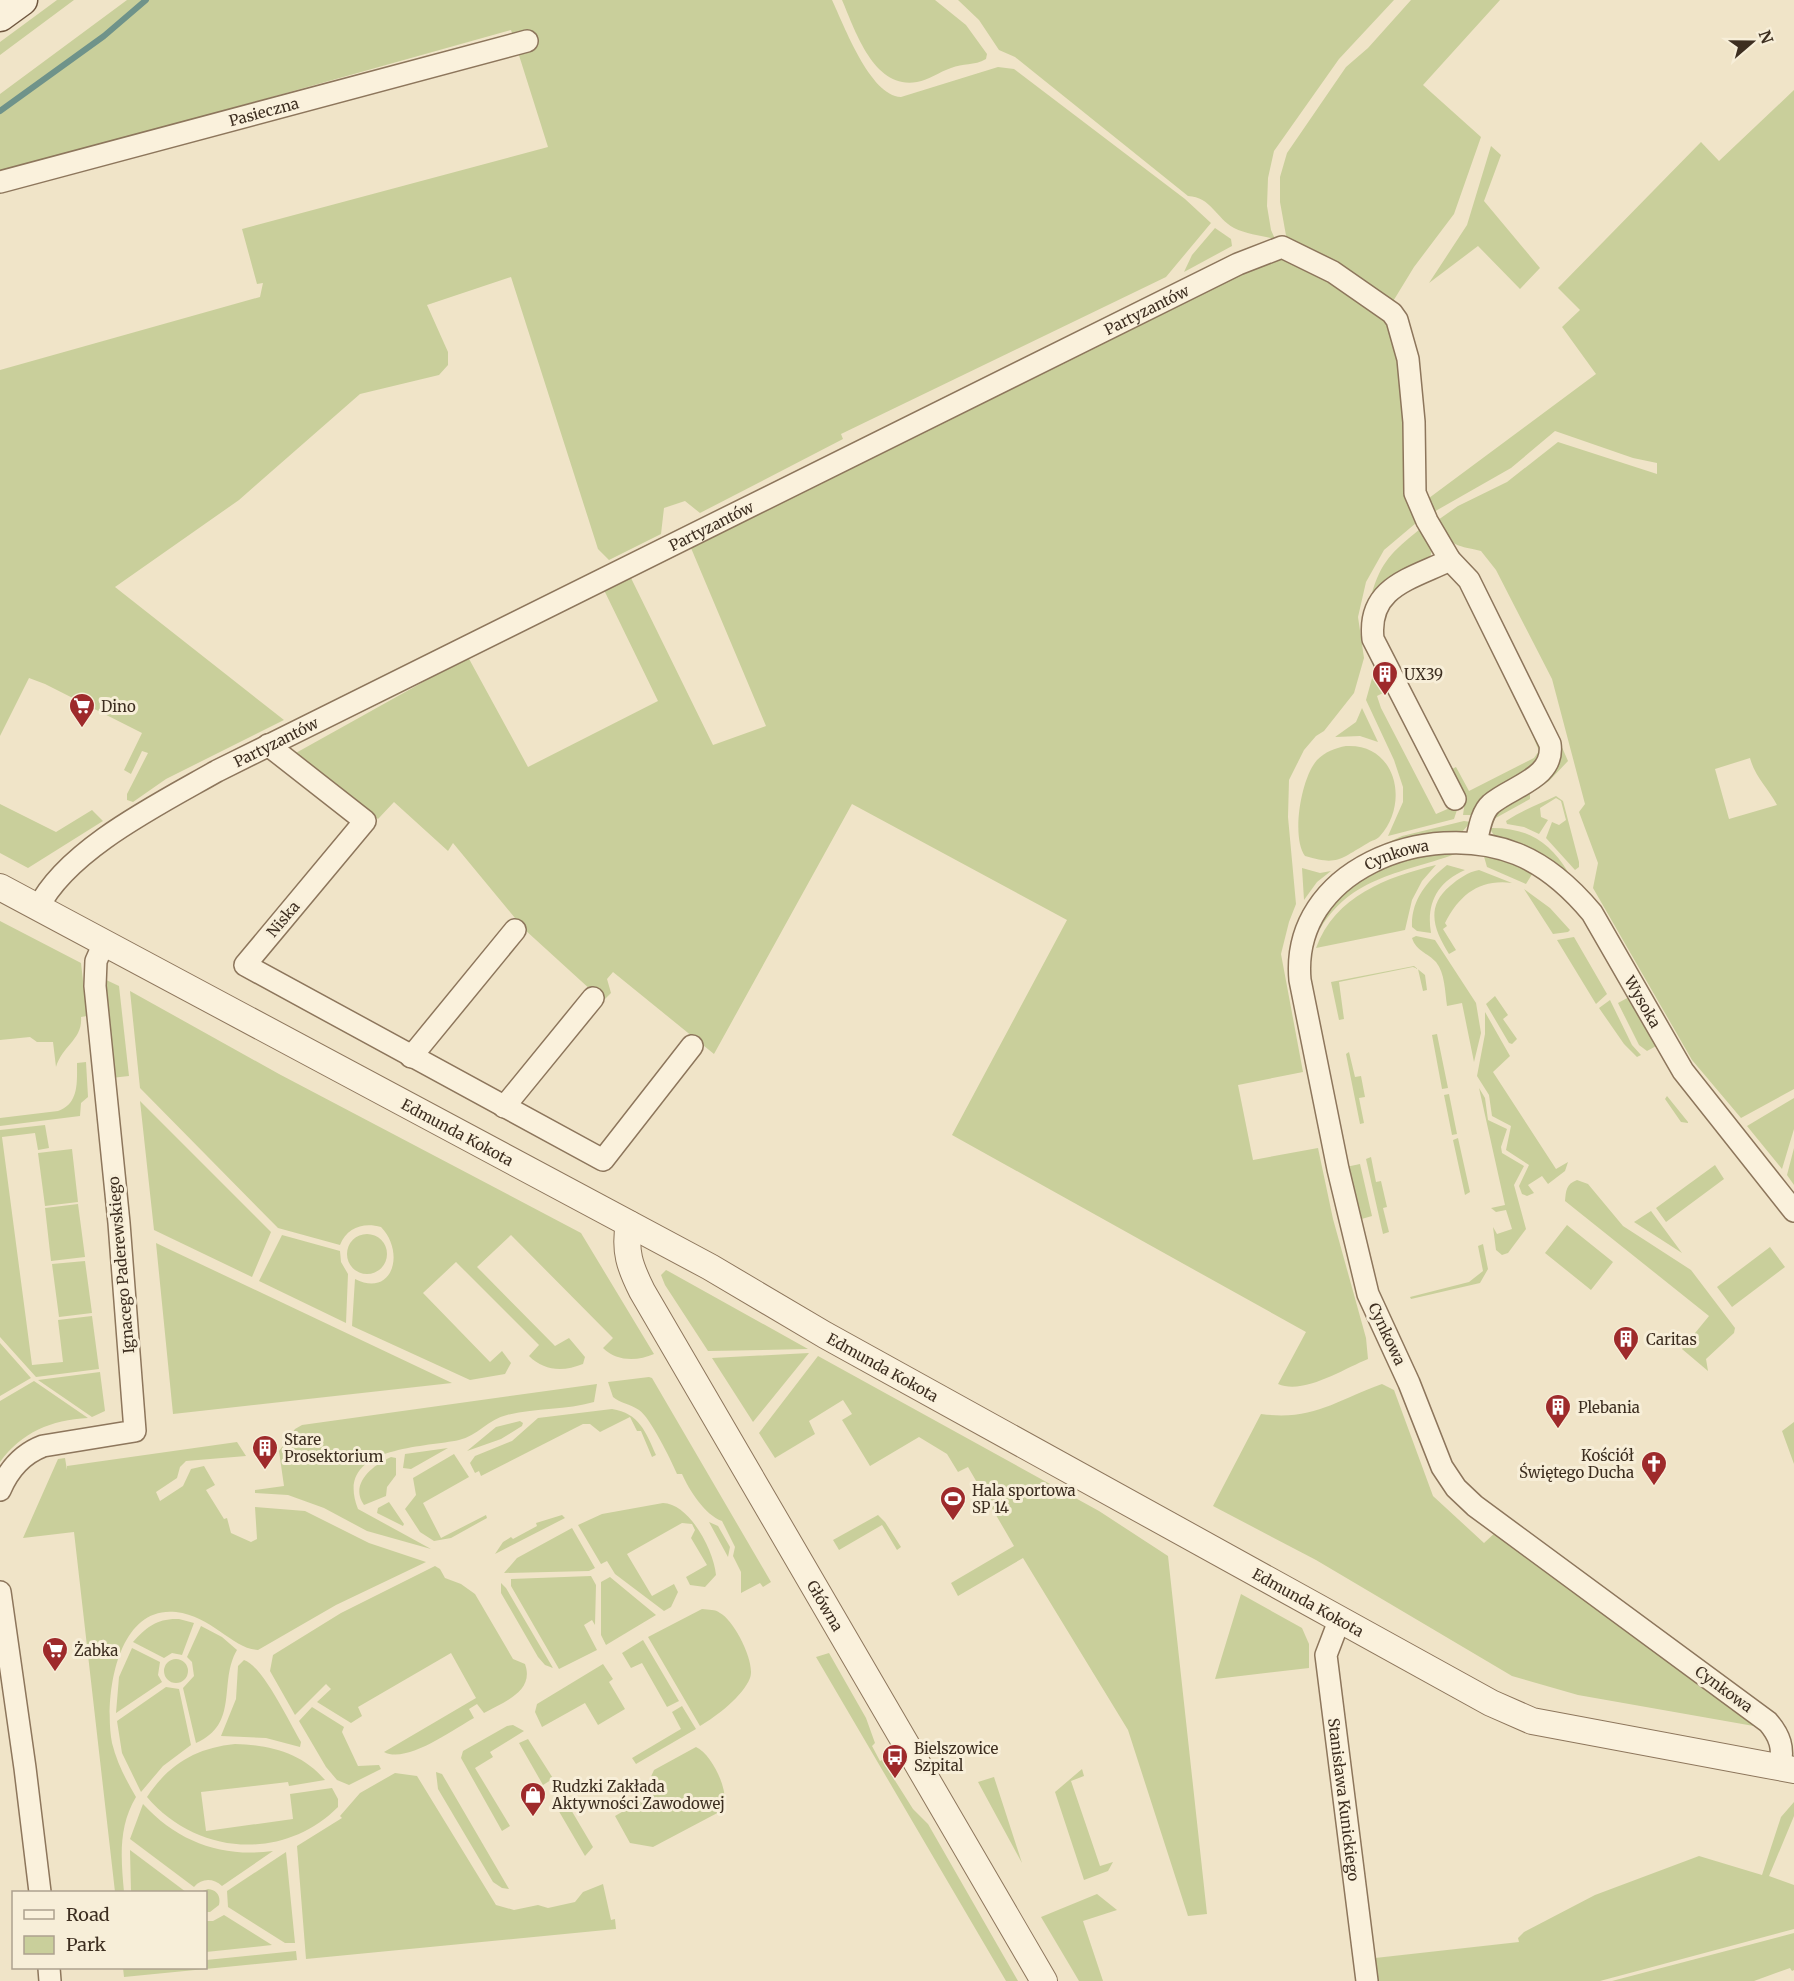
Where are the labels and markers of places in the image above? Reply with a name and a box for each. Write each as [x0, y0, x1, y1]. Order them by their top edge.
building icon: UX39 [1370, 659, 1400, 697]
place label: UX39 [1404, 665, 1443, 684]
supermarket icon: Dino [67, 691, 97, 729]
place label: Dino [101, 697, 136, 716]
building icon: Caritas [1611, 1324, 1641, 1362]
place label: Caritas [1646, 1330, 1697, 1349]
building icon: Plebania [1543, 1392, 1573, 1430]
place label: Plebania [1578, 1398, 1640, 1417]
place label: Stare Prosektorium [284, 1430, 383, 1466]
building icon: Stare Prosektorium [250, 1433, 280, 1471]
place label: Kościół Świętego Ducha [1519, 1446, 1634, 1482]
church icon: Kościół Świętego Ducha [1639, 1449, 1669, 1487]
place label: Hala sportowa SP 14 [972, 1481, 1076, 1517]
sports icon: Hala sportowa SP 14 [938, 1484, 968, 1522]
supermarket icon: Żabka [40, 1635, 70, 1673]
place label: Żabka [74, 1641, 118, 1660]
place label: Bielszowice Szpital [914, 1739, 998, 1775]
bus stop icon: Bielszowice Szpital [880, 1742, 910, 1780]
place label: Rudzki Zakłada Aktywności Zawodowej [551, 1777, 725, 1813]
shop icon: Rudzki Zakłada Aktywności Zawodowej [518, 1780, 548, 1818]

